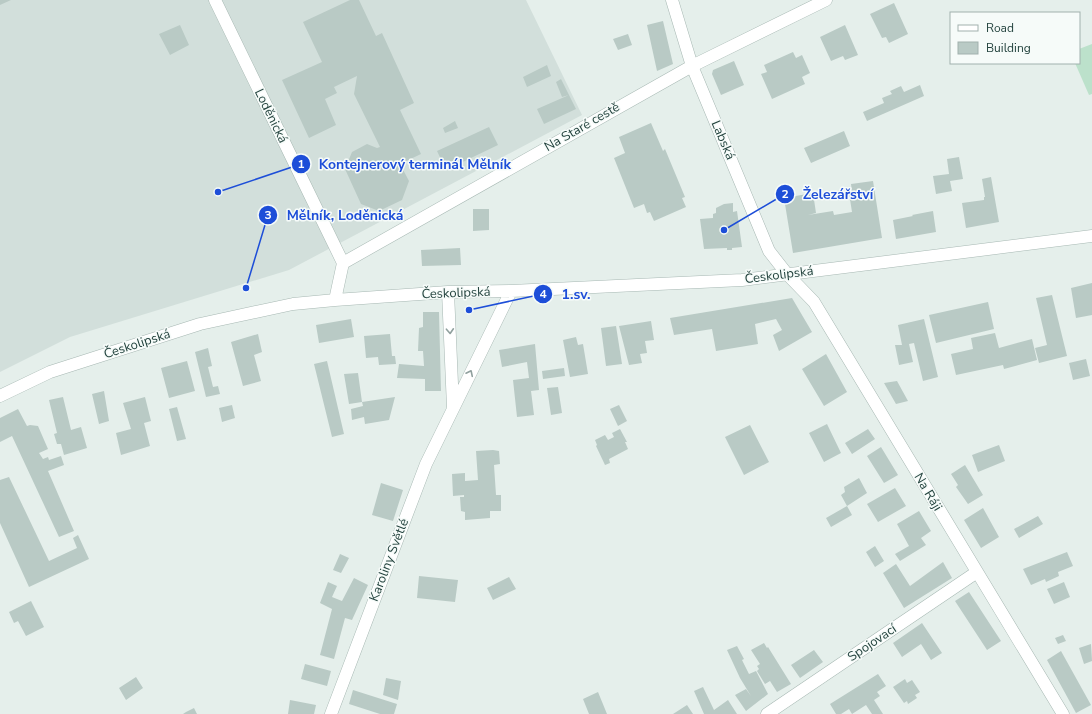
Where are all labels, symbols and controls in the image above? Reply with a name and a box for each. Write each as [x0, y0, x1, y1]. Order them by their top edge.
legend [950, 12, 1080, 64]
text: Road [986, 20, 1014, 36]
text: Building [986, 40, 1031, 56]
street label: Loděnická [250, 86, 292, 146]
street label: Na Staré cestě [541, 98, 623, 156]
street label: Labská [707, 118, 739, 162]
callout: Kontejnerový terminál Mělník [291, 151, 519, 177]
text: Kontejnerový terminál Mělník [319, 155, 512, 174]
text: 1 [297, 156, 305, 172]
callout: Železářství [775, 181, 881, 207]
text: Železářství [803, 185, 875, 204]
text: 2 [781, 186, 789, 202]
callout: Mělník, Loděnická [258, 202, 411, 228]
text: Mělník, Loděnická [287, 206, 403, 225]
text: 3 [264, 207, 272, 223]
street label: Českolipská [744, 261, 814, 288]
callout: 1.sv. [533, 281, 598, 307]
street label: Českolipská [421, 282, 491, 303]
text: 1.sv. [562, 285, 590, 304]
text: 4 [539, 286, 547, 302]
street label: Českolipská [101, 324, 173, 363]
one-way arrow [445, 328, 454, 334]
one-way arrow [465, 370, 473, 377]
street label: Na Ráji [910, 470, 946, 514]
street label: Karoliny Světlé [365, 516, 413, 604]
street label: Spojovací [844, 619, 901, 666]

